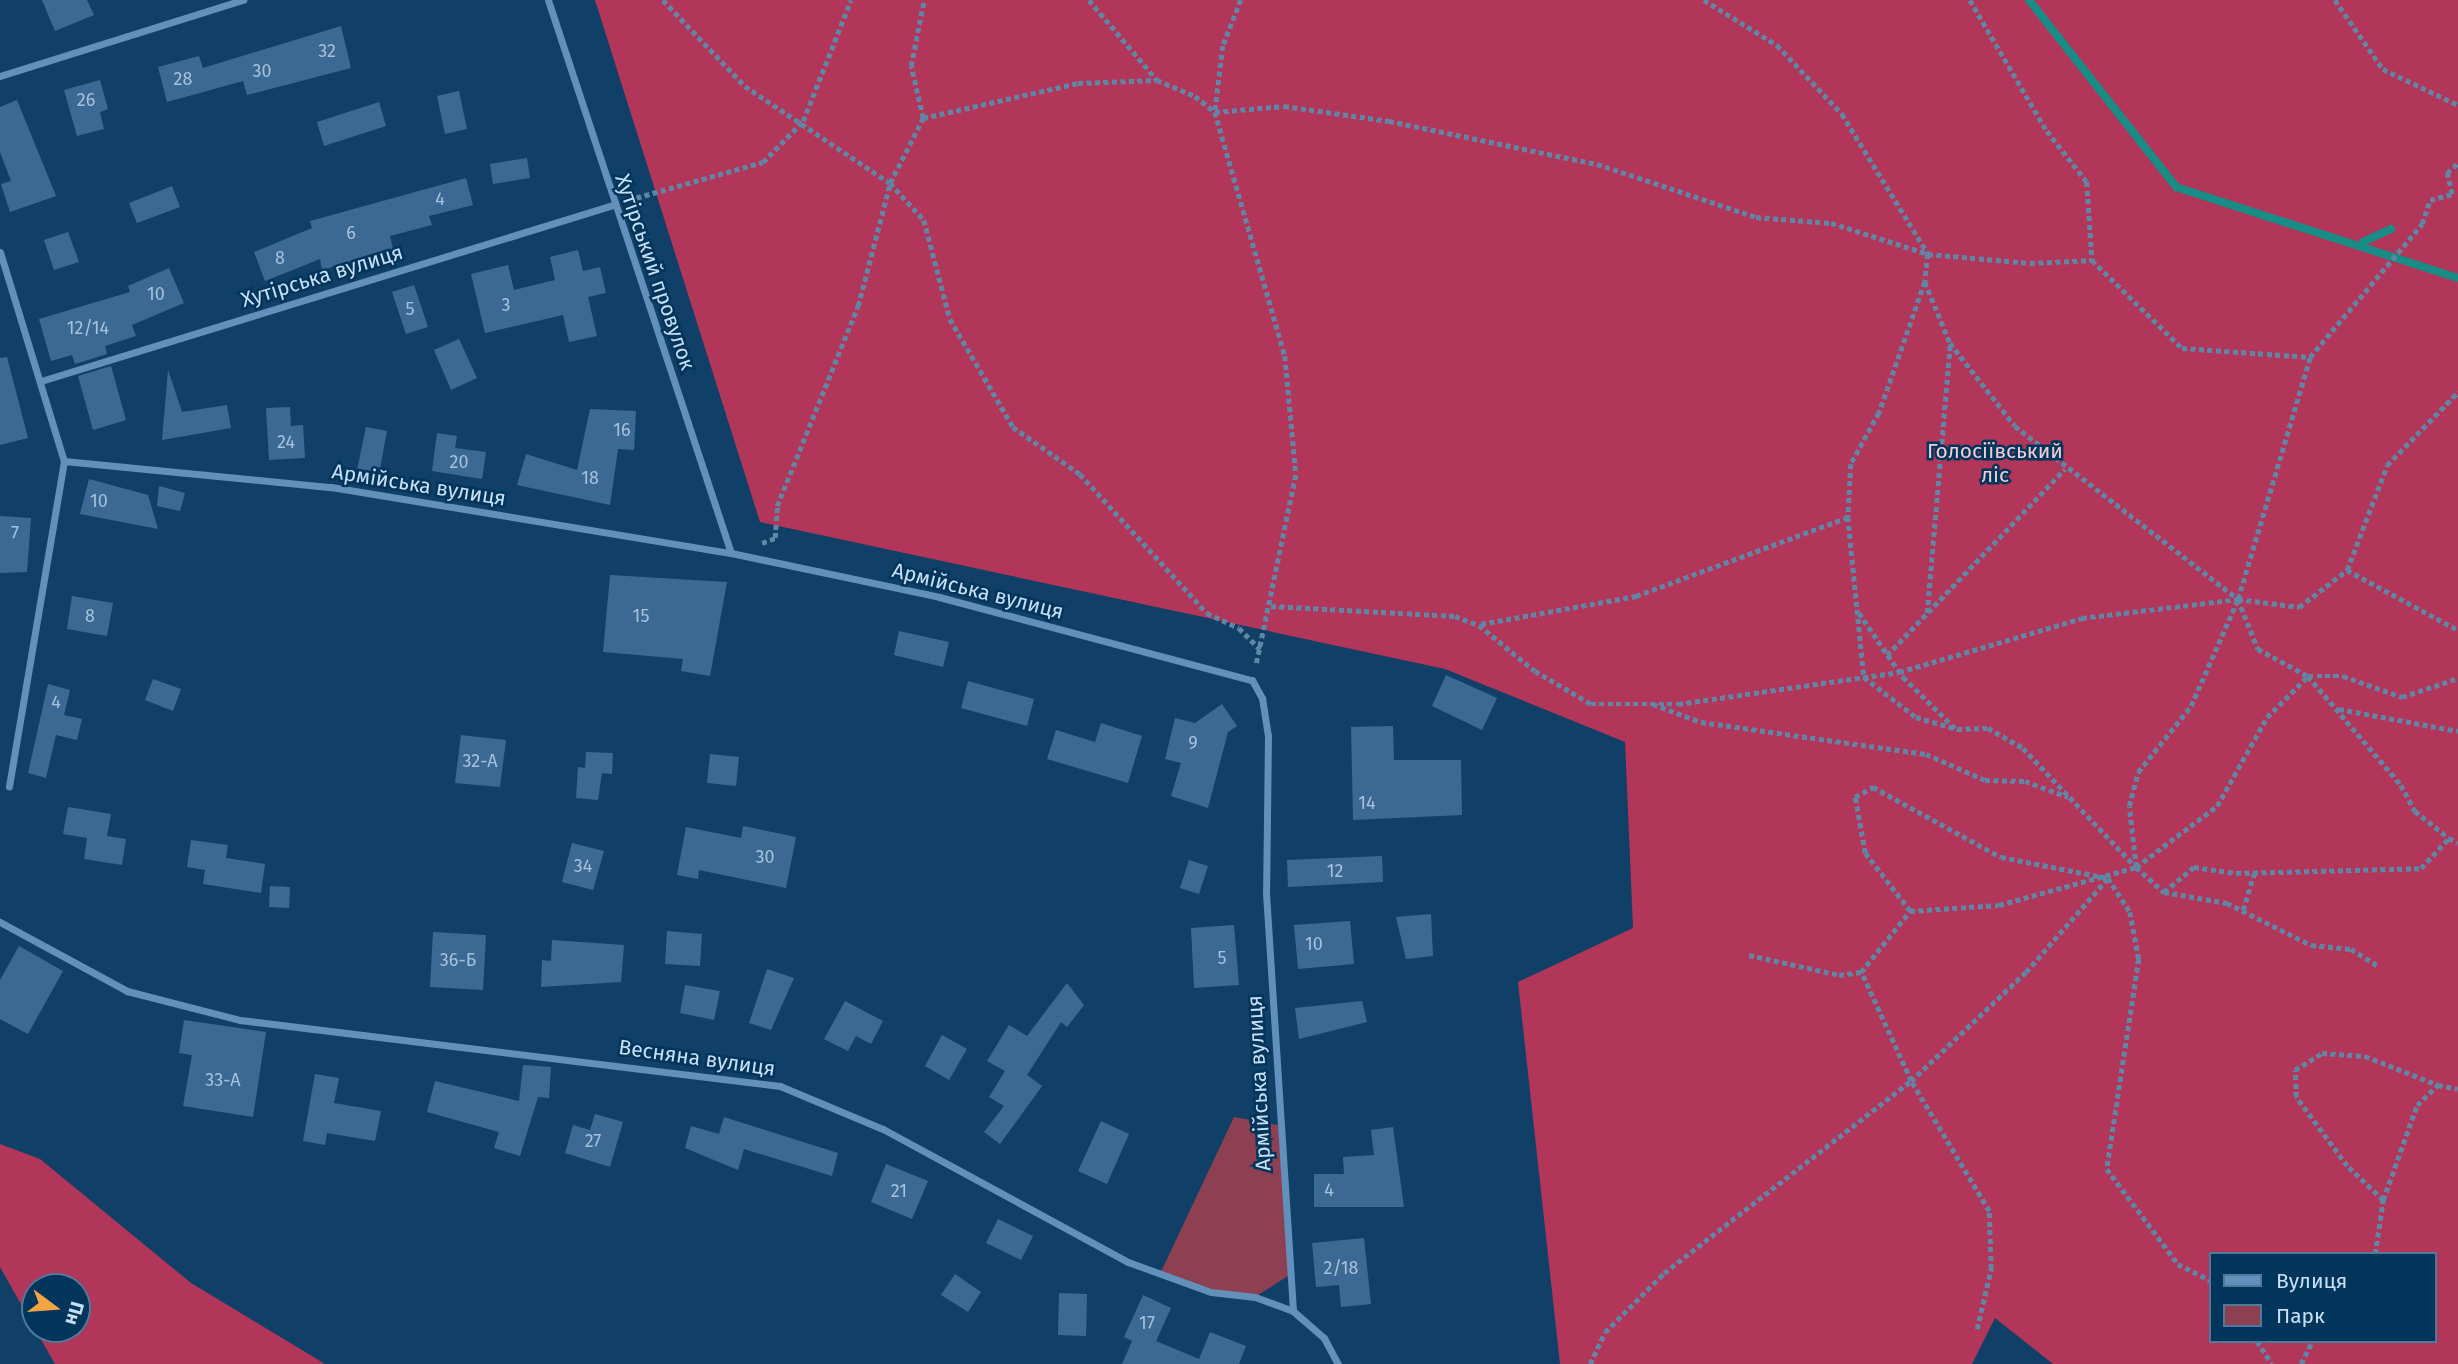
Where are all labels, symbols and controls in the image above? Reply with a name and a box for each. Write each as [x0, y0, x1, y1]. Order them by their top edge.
house number: 32 [318, 40, 336, 62]
house number: 30 [252, 60, 272, 82]
house number: 28 [174, 68, 192, 90]
house number: 26 [77, 89, 95, 111]
street label: Хутірський провулок [610, 171, 700, 373]
house number: 4 [435, 188, 445, 210]
house number: 6 [346, 222, 356, 244]
street label: Хутірська вулиця [238, 239, 406, 313]
house number: 8 [275, 247, 285, 269]
house number: 10 [147, 283, 165, 305]
house number: 3 [502, 294, 510, 316]
house number: 5 [405, 298, 415, 320]
house number: 12/14 [67, 317, 109, 339]
house number: 16 [613, 419, 631, 441]
house number: 24 [277, 431, 295, 453]
park label: Голосіївський ліс [1927, 438, 2063, 488]
house number: 20 [450, 451, 468, 473]
street label: Армійська вулиця [330, 459, 508, 511]
house number: 18 [581, 467, 599, 489]
house number: 10 [90, 490, 108, 512]
house number: 7 [11, 522, 19, 544]
street label: Армійська вулиця [890, 558, 1066, 624]
house number: 8 [85, 605, 95, 627]
house number: 15 [633, 605, 649, 627]
house number: 4 [51, 691, 61, 713]
house number: 9 [1188, 732, 1198, 754]
house number: 32-А [462, 750, 498, 772]
house number: 14 [1358, 792, 1376, 814]
house number: 30 [755, 846, 775, 868]
house number: 34 [574, 855, 592, 877]
house number: 12 [1327, 860, 1343, 882]
house number: 10 [1305, 933, 1323, 955]
house number: 5 [1217, 947, 1227, 969]
house number: 36-Б [440, 949, 476, 971]
street label: Армійська вулиця [1242, 995, 1276, 1171]
street label: Весняна вулиця [617, 1035, 777, 1081]
house number: 33-А [205, 1069, 241, 1091]
house number: 27 [585, 1130, 601, 1152]
house number: 4 [1324, 1179, 1334, 1201]
house number: 21 [891, 1180, 907, 1202]
legend [2210, 1252, 2437, 1343]
house number: 2/18 [1324, 1257, 1358, 1279]
text: Вулиця [2276, 1268, 2347, 1294]
north arrow [21, 1273, 91, 1343]
text: Пн [60, 1299, 89, 1328]
text: Парк [2276, 1303, 2325, 1329]
house number: 17 [1139, 1312, 1155, 1334]

